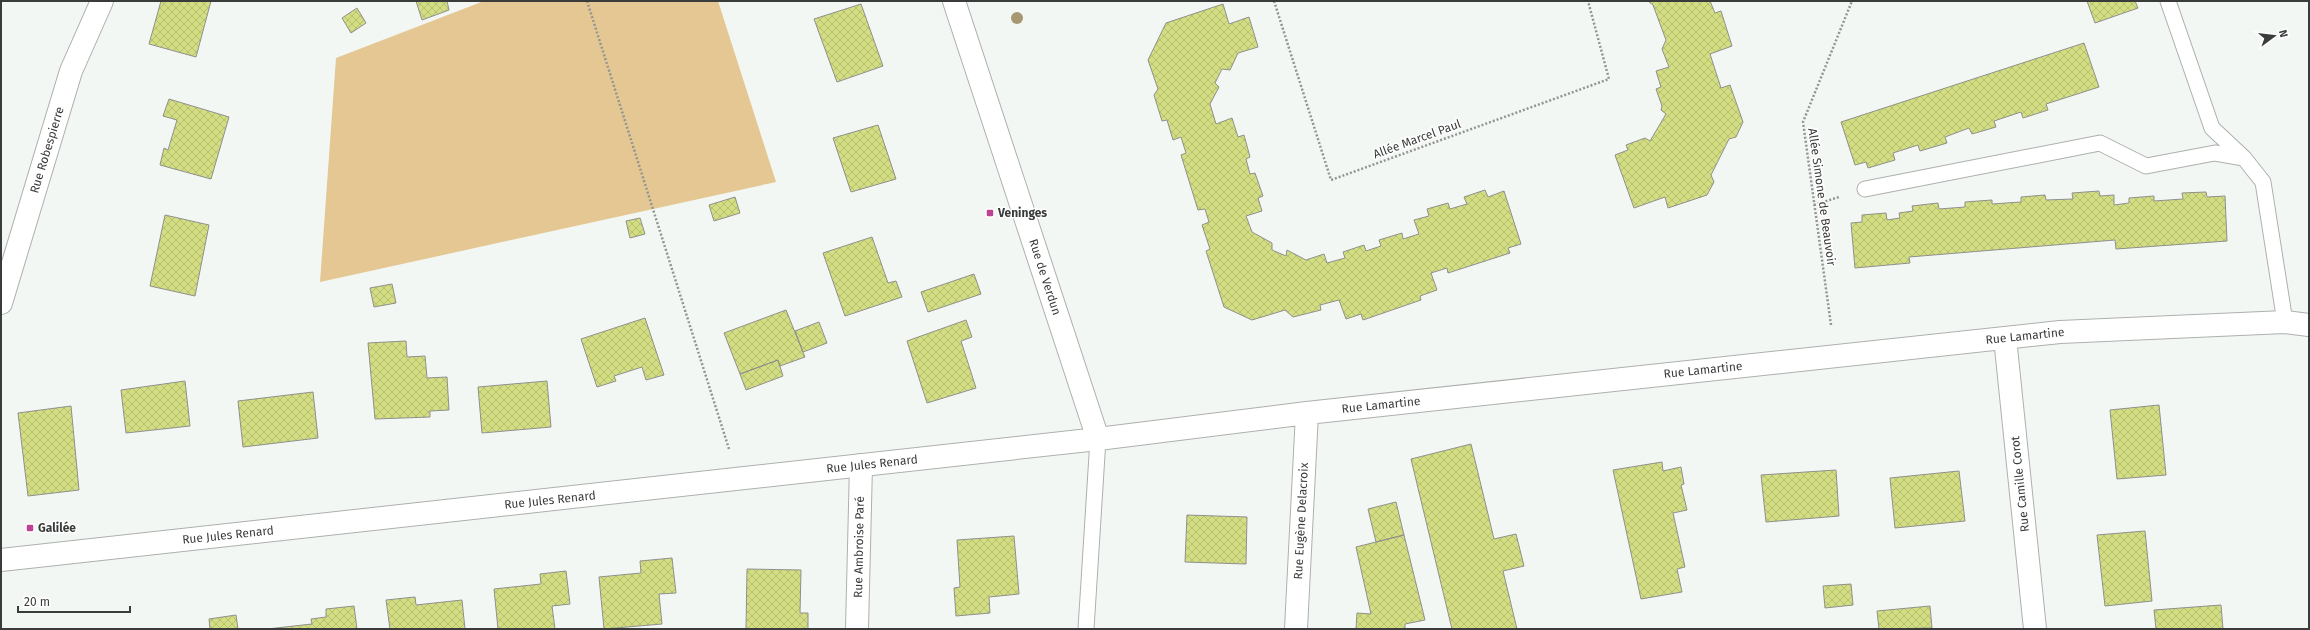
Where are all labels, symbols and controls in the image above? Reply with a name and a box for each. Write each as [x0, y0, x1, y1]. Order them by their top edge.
north arrow [2254, 16, 2294, 56]
text: N [2276, 28, 2290, 39]
street label: Rue Robespierre [27, 105, 67, 195]
street label: Allée Marcel Paul [1371, 116, 1463, 161]
street label: Allée Simone de Beauvoir [1805, 127, 1839, 267]
place label: Veninges [997, 206, 1047, 220]
marker: Veninges [985, 208, 995, 218]
street label: Rue de Verdun [1026, 237, 1064, 317]
street label: Rue Lamartine [1985, 325, 2065, 347]
street label: Rue Lamartine [1663, 359, 1743, 381]
street label: Rue Lamartine [1341, 394, 1421, 416]
street label: Rue Camille Corot [2008, 435, 2032, 533]
street label: Rue Jules Renard [826, 452, 918, 476]
street label: Rue Eugène Delacroix [1291, 462, 1311, 580]
street label: Rue Jules Renard [504, 488, 596, 512]
street label: Rue Ambroise Paré [851, 496, 867, 598]
place label: Galilée [38, 521, 76, 535]
marker: Galilée [25, 523, 35, 533]
street label: Rue Jules Renard [182, 523, 274, 547]
scale bar [18, 588, 130, 614]
text: 20 m [24, 595, 50, 609]

